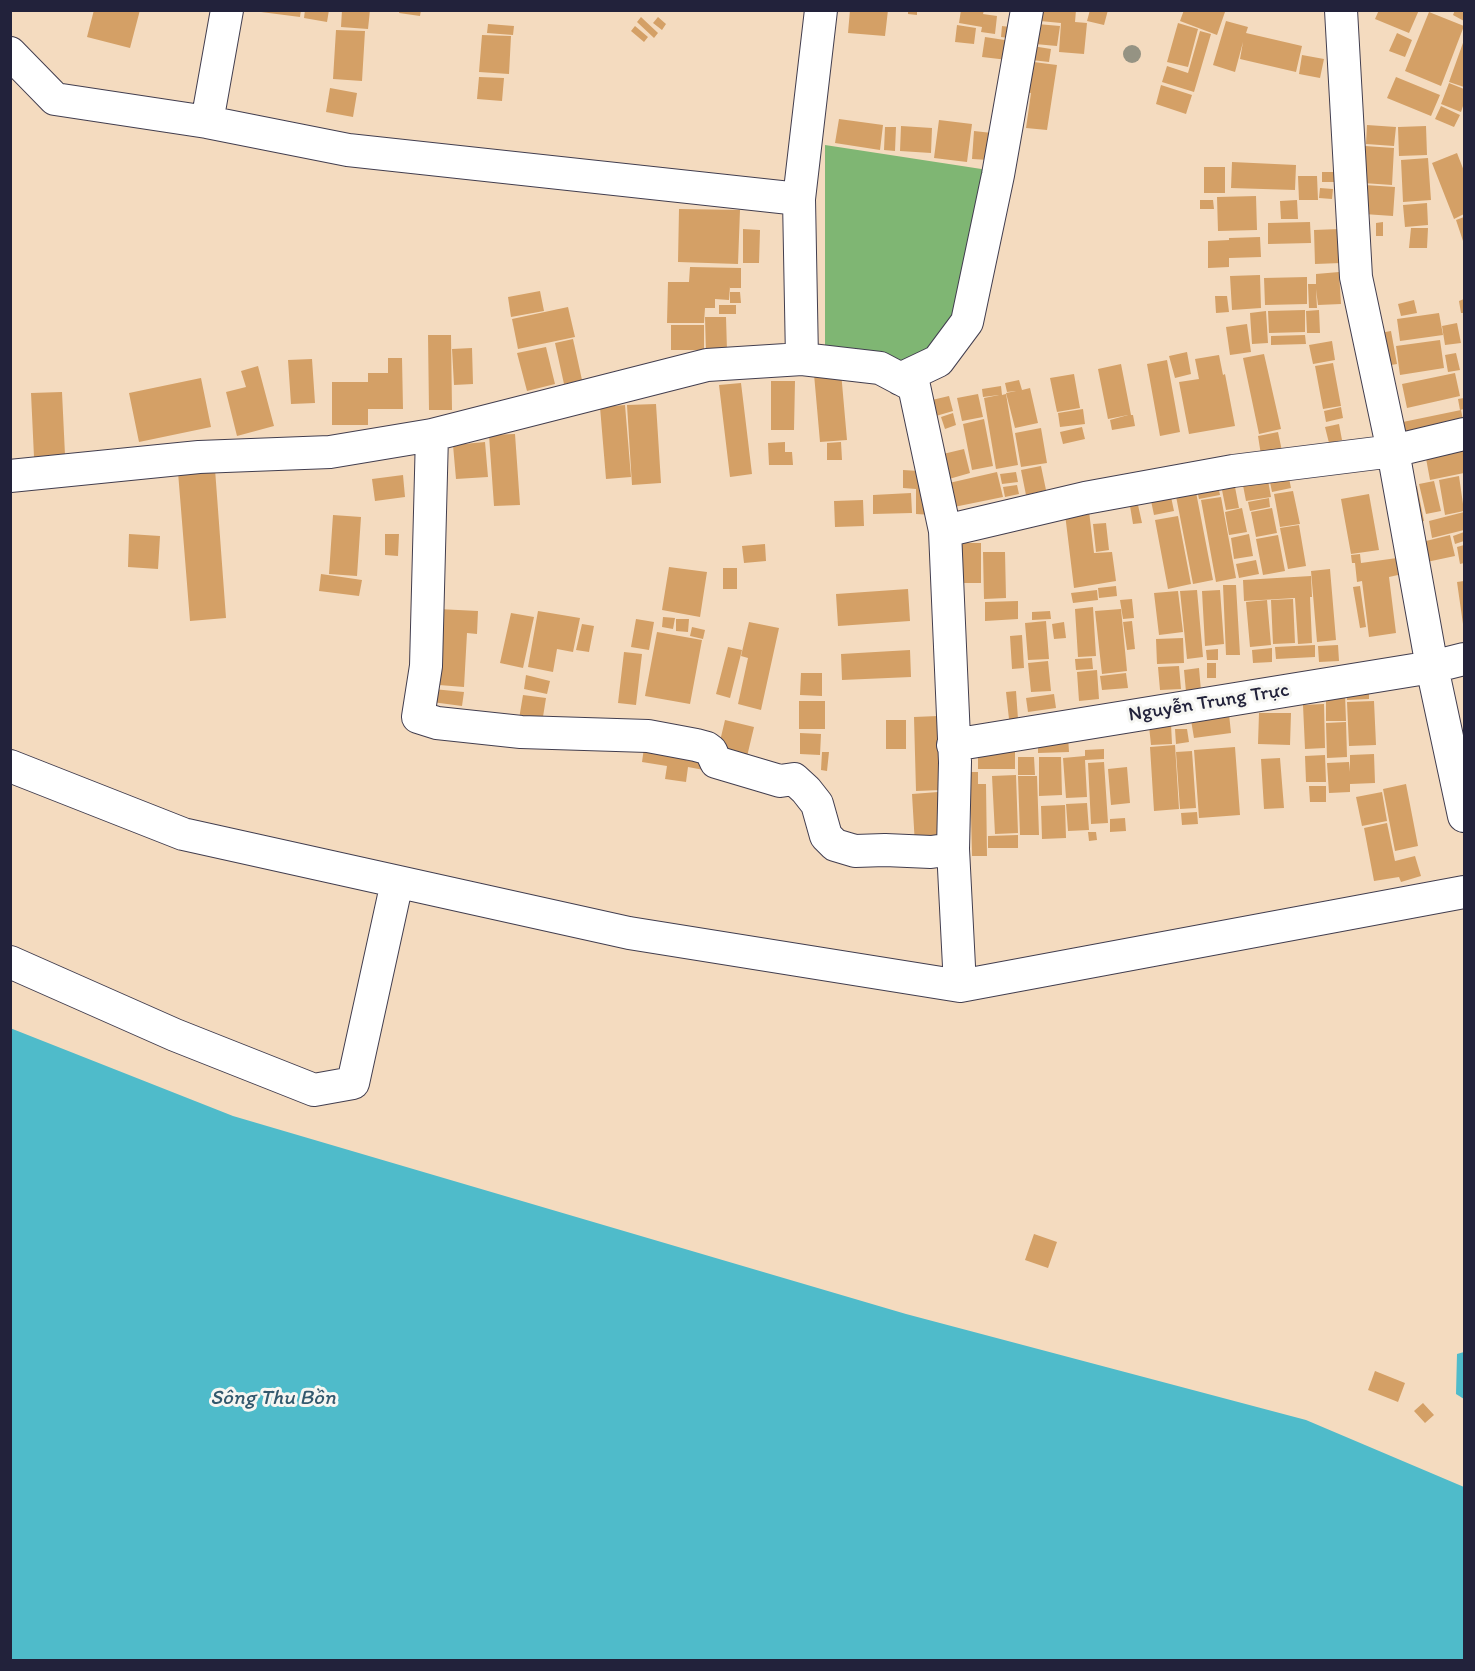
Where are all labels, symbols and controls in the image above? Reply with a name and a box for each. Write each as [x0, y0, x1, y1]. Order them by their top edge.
street label: Nguyễn Trung Trực [1127, 678, 1291, 728]
water label: Sông Thu Bồn [210, 1386, 336, 1412]

